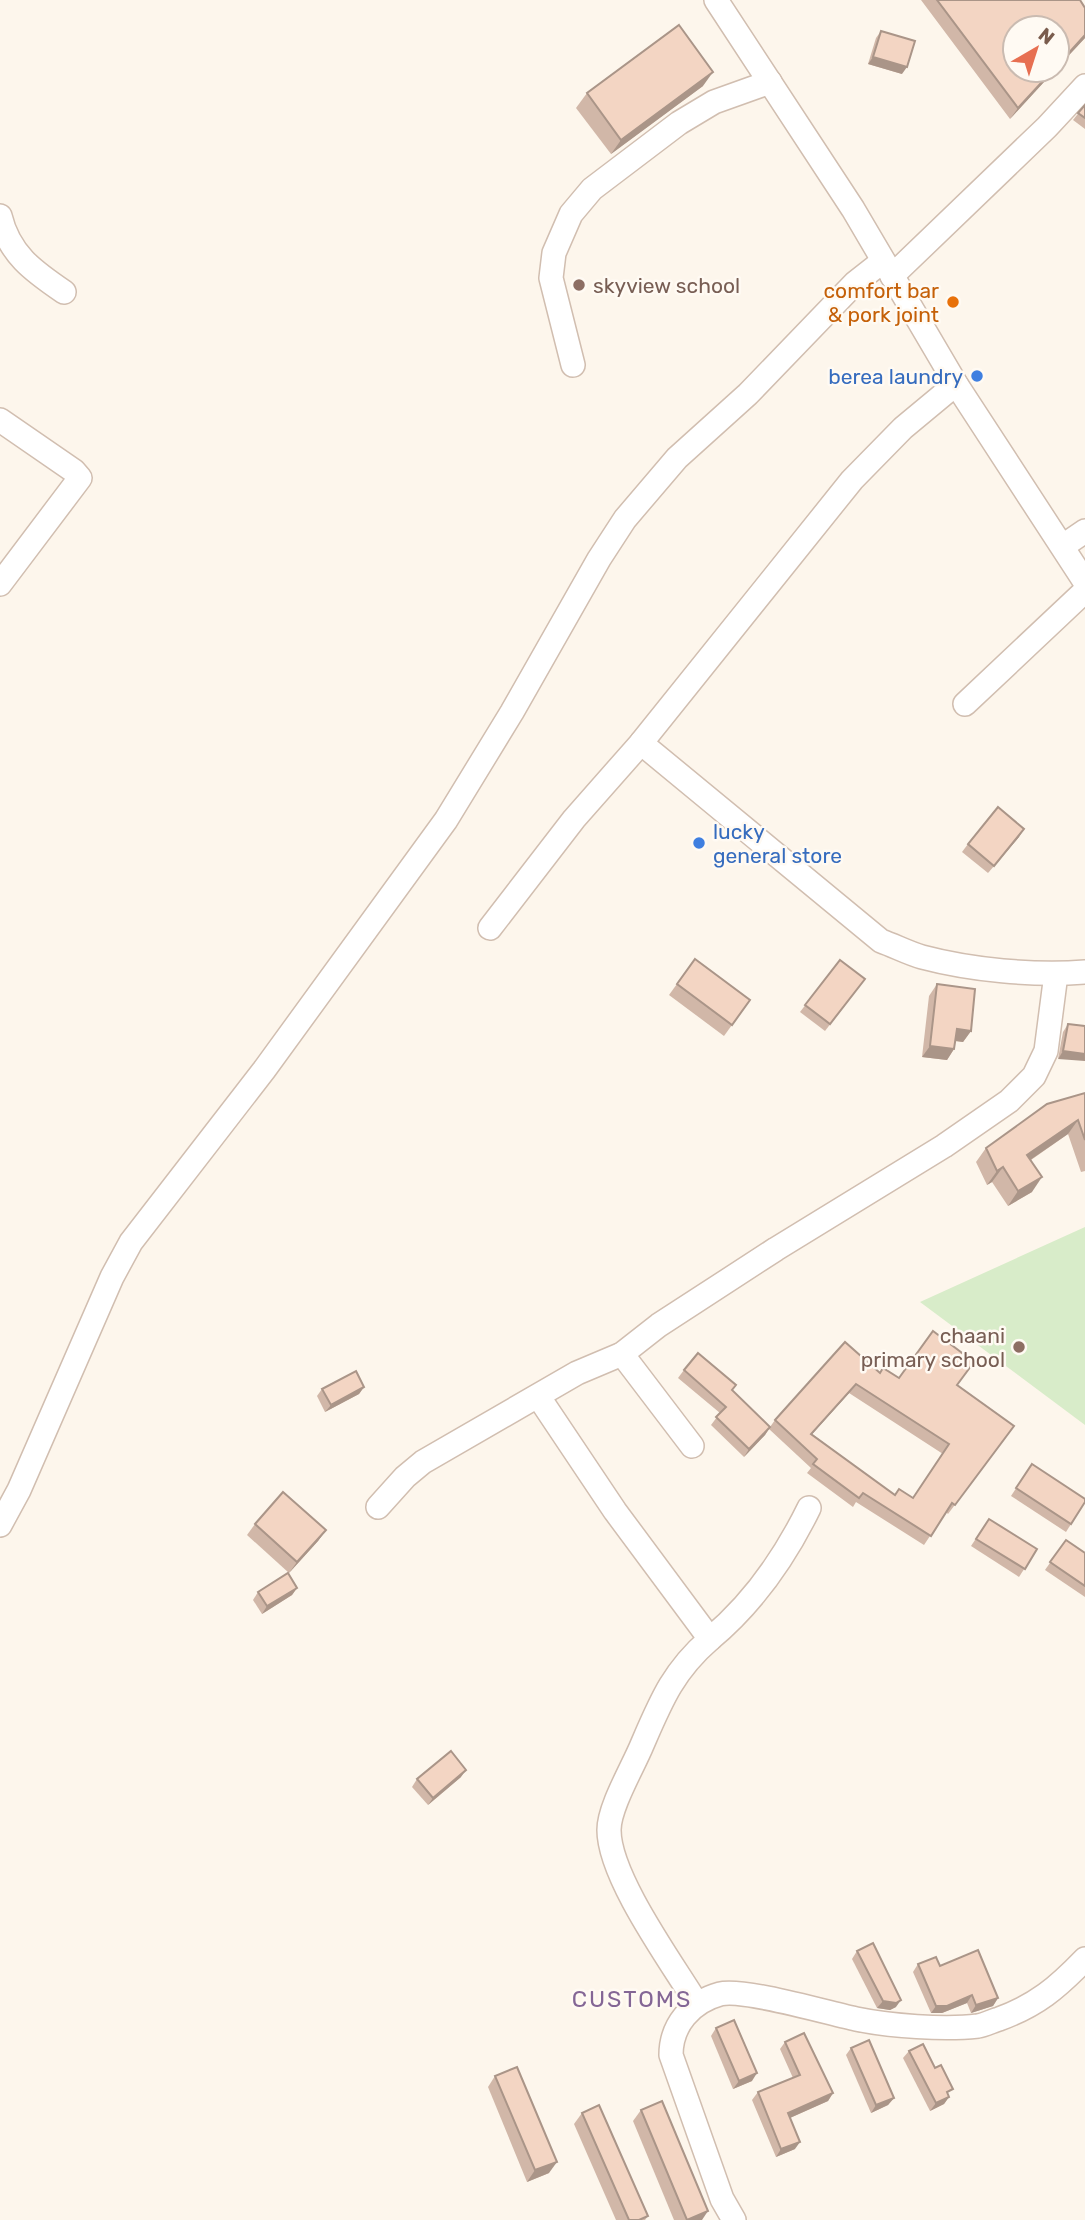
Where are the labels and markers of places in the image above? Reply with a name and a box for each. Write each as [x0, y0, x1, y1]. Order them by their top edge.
place label: skyview school [593, 273, 740, 298]
marker: skyview school [571, 277, 587, 293]
place label: comfort bar & pork joint [824, 278, 939, 327]
marker: comfort bar & pork joint [945, 294, 961, 310]
place label: berea laundry [828, 364, 963, 389]
marker: berea laundry [969, 368, 985, 384]
place label: lucky general store [713, 819, 842, 868]
marker: lucky general store [691, 835, 707, 851]
place label: chaani primary school [861, 1323, 1005, 1372]
marker: chaani primary school [1011, 1339, 1027, 1355]

